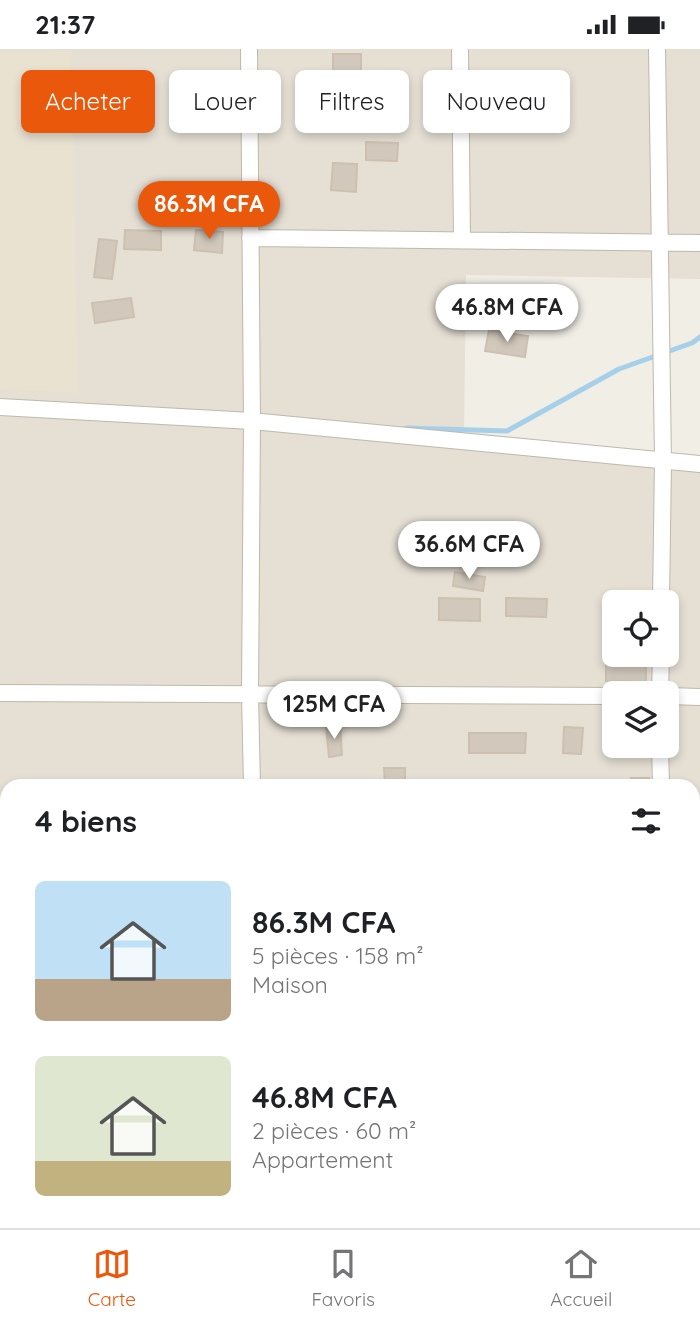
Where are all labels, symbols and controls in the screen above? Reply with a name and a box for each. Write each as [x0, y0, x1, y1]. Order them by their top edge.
text: 21:37 [35, 8, 95, 41]
chip: Acheter [21, 70, 155, 133]
chip: Louer [169, 70, 281, 133]
chip: Filtres [295, 70, 409, 133]
chip: Nouveau [423, 70, 570, 133]
pin: 86.3M CFA [129, 181, 289, 241]
text: 86.3M CFA [154, 189, 264, 218]
pin: 46.8M CFA [427, 285, 587, 344]
text: 46.8M CFA [451, 292, 563, 321]
pin: 36.6M CFA [389, 521, 549, 581]
text: 36.6M CFA [414, 529, 524, 558]
map controls [602, 590, 679, 758]
button: locate [602, 590, 679, 667]
pin: 125M CFA [262, 681, 406, 741]
button: layers [602, 681, 679, 758]
text: 125M CFA [283, 689, 385, 718]
text: 4 biens [35, 802, 137, 840]
icon: filters [627, 802, 665, 840]
text: 86.3M CFA [252, 903, 395, 941]
icon: home [91, 909, 175, 993]
text: 5 pièces · 158 m² [252, 941, 423, 970]
text: Maison [252, 970, 328, 999]
text: 46.8M CFA [252, 1078, 397, 1116]
icon: home [91, 1084, 175, 1168]
text: 2 pièces · 60 m² [252, 1116, 416, 1145]
text: Appartement [252, 1145, 393, 1174]
tab: Carte [88, 1245, 136, 1311]
tab: Favoris [311, 1245, 375, 1311]
tab: Accueil [550, 1245, 612, 1311]

